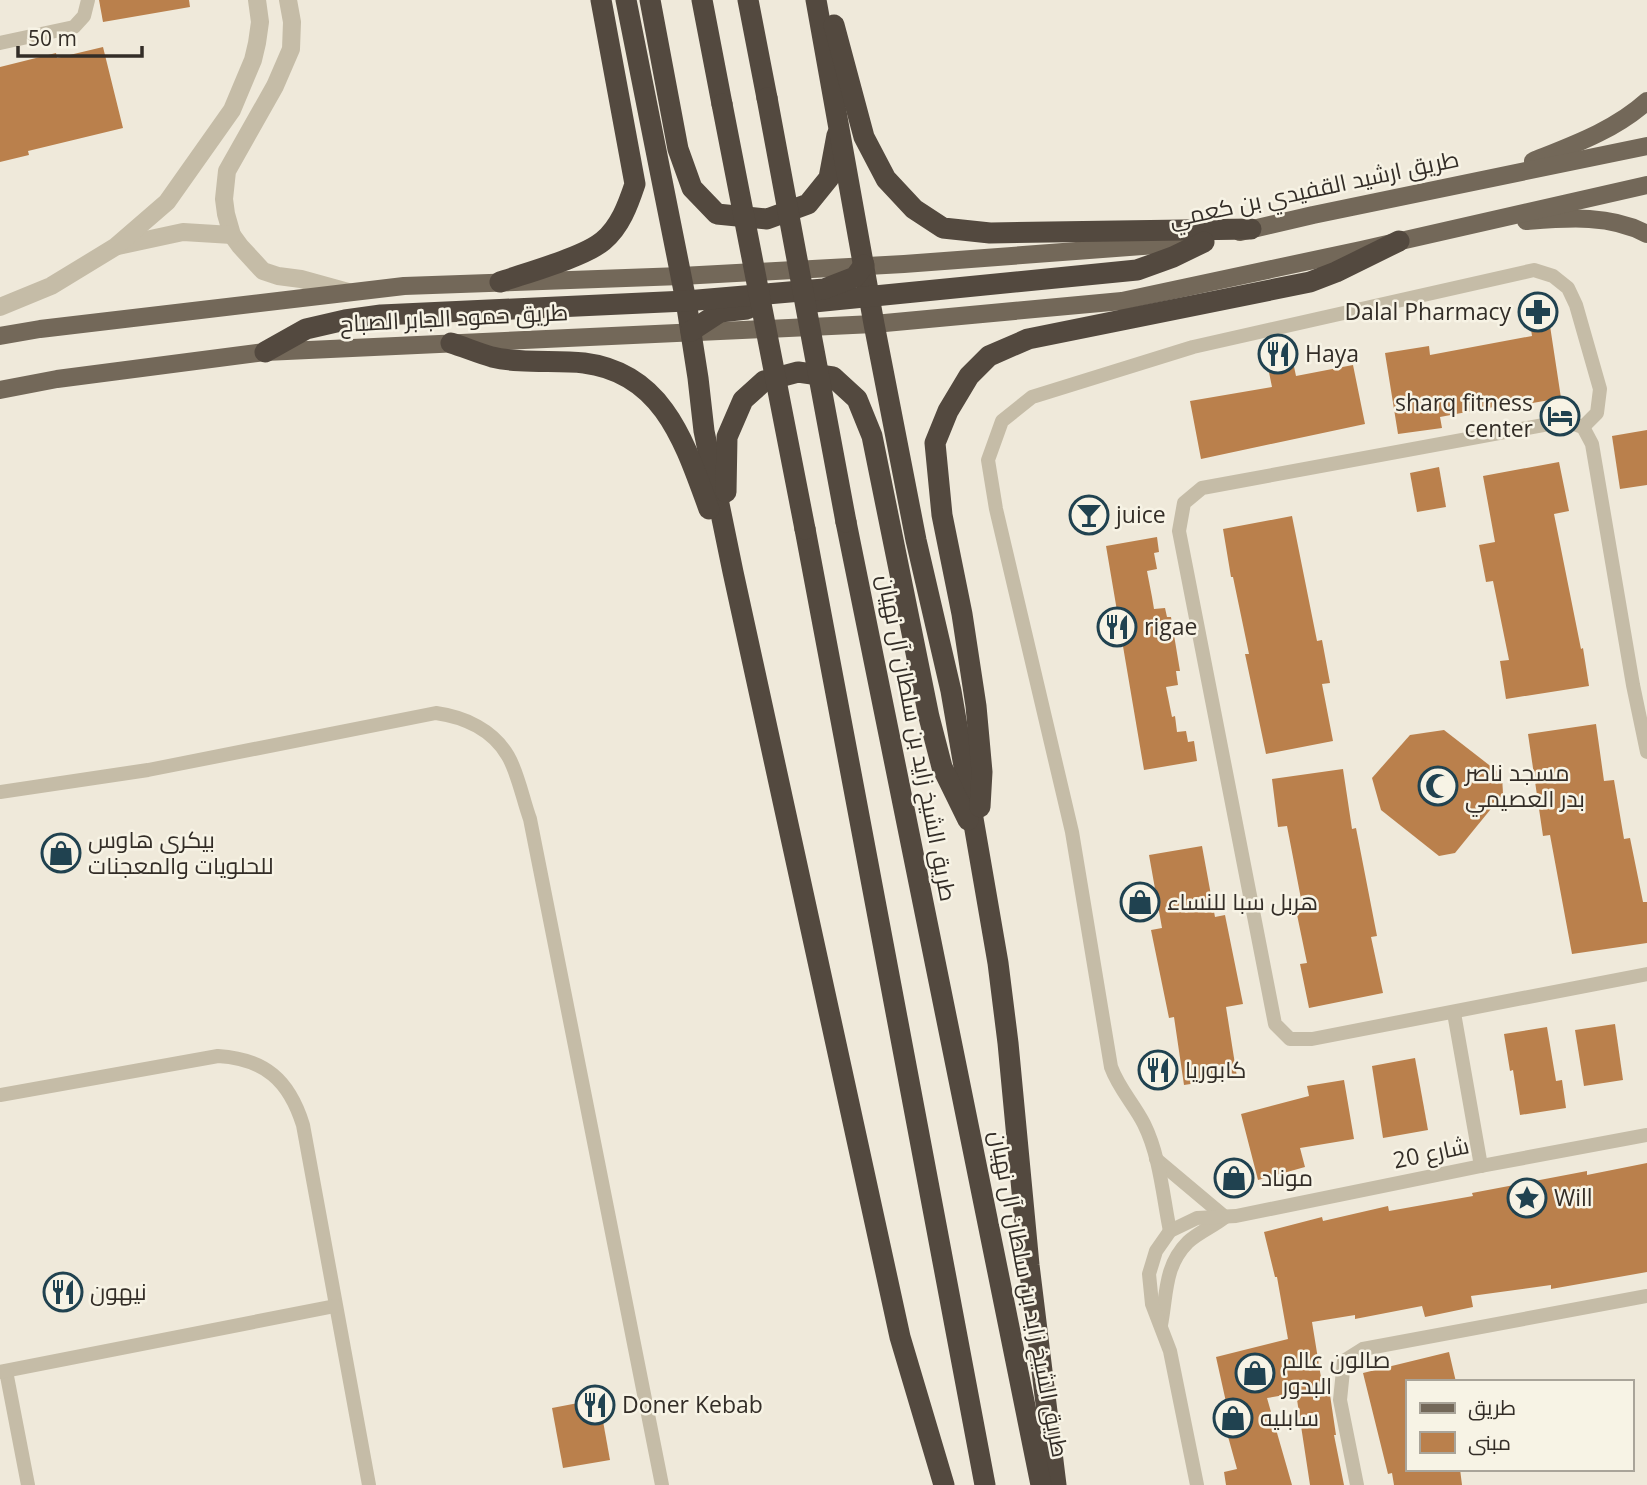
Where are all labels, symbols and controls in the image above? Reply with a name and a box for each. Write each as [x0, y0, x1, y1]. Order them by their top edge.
scale bar [18, 14, 142, 58]
text: 50 m [28, 24, 77, 52]
street label: طريق ارشيد القفيدي بن كعمي [1166, 142, 1462, 237]
pharmacy icon: Dalal Pharmacy [1517, 291, 1559, 333]
street label: طريق حمود الجابر الصباح [339, 295, 569, 340]
place label: Dalal Pharmacy [1344, 295, 1511, 327]
restaurant icon: Haya [1257, 333, 1299, 375]
place label: Haya [1305, 337, 1359, 369]
place label: sharq fitness center [1395, 386, 1534, 444]
hotel icon: sharq fitness center [1539, 395, 1581, 437]
bar icon: juice [1068, 494, 1110, 536]
place label: juice [1114, 498, 1166, 530]
street label: طريق الشيخ زايد بن سلطان آل نهيان [870, 572, 965, 904]
restaurant icon: rigae [1096, 606, 1138, 648]
place label: rigae [1144, 610, 1197, 642]
place label: مسجد ناصر بدر العصيمي [1463, 756, 1585, 817]
mosque icon: مسجد ناصر بدر العصيمي [1417, 765, 1459, 807]
place label: بيكري هاوس للحلويات والمعجنات [88, 823, 273, 881]
shop icon: بيكري هاوس للحلويات والمعجنات [40, 832, 82, 874]
shop icon: هربل سبا للنساء [1119, 881, 1161, 923]
place label: هربل سبا للنساء [1167, 885, 1318, 917]
restaurant icon: كابوريا [1137, 1049, 1179, 1091]
place label: كابوريا [1185, 1053, 1246, 1085]
street label: طريق الشيخ زايد بن سلطان آل نهيان [982, 1128, 1077, 1460]
street label: شارع 20 [1390, 1128, 1472, 1177]
shop icon: موناد [1213, 1157, 1255, 1199]
place label: موناد [1261, 1161, 1313, 1193]
place icon: Will [1506, 1177, 1548, 1219]
place label: Will [1554, 1181, 1593, 1213]
restaurant icon: نيهون [42, 1271, 84, 1313]
place label: نيهون [90, 1275, 147, 1307]
place label: صالون عالم البدور [1280, 1343, 1390, 1401]
shop icon: صالون عالم البدور [1234, 1352, 1276, 1394]
legend [1406, 1380, 1633, 1471]
restaurant icon: Doner Kebab [574, 1384, 616, 1426]
place label: Doner Kebab [622, 1388, 763, 1420]
text: طريق [1468, 1393, 1516, 1421]
shop icon: سابليه [1212, 1397, 1254, 1439]
place label: سابليه [1260, 1401, 1319, 1433]
text: مبنى [1468, 1428, 1511, 1456]

